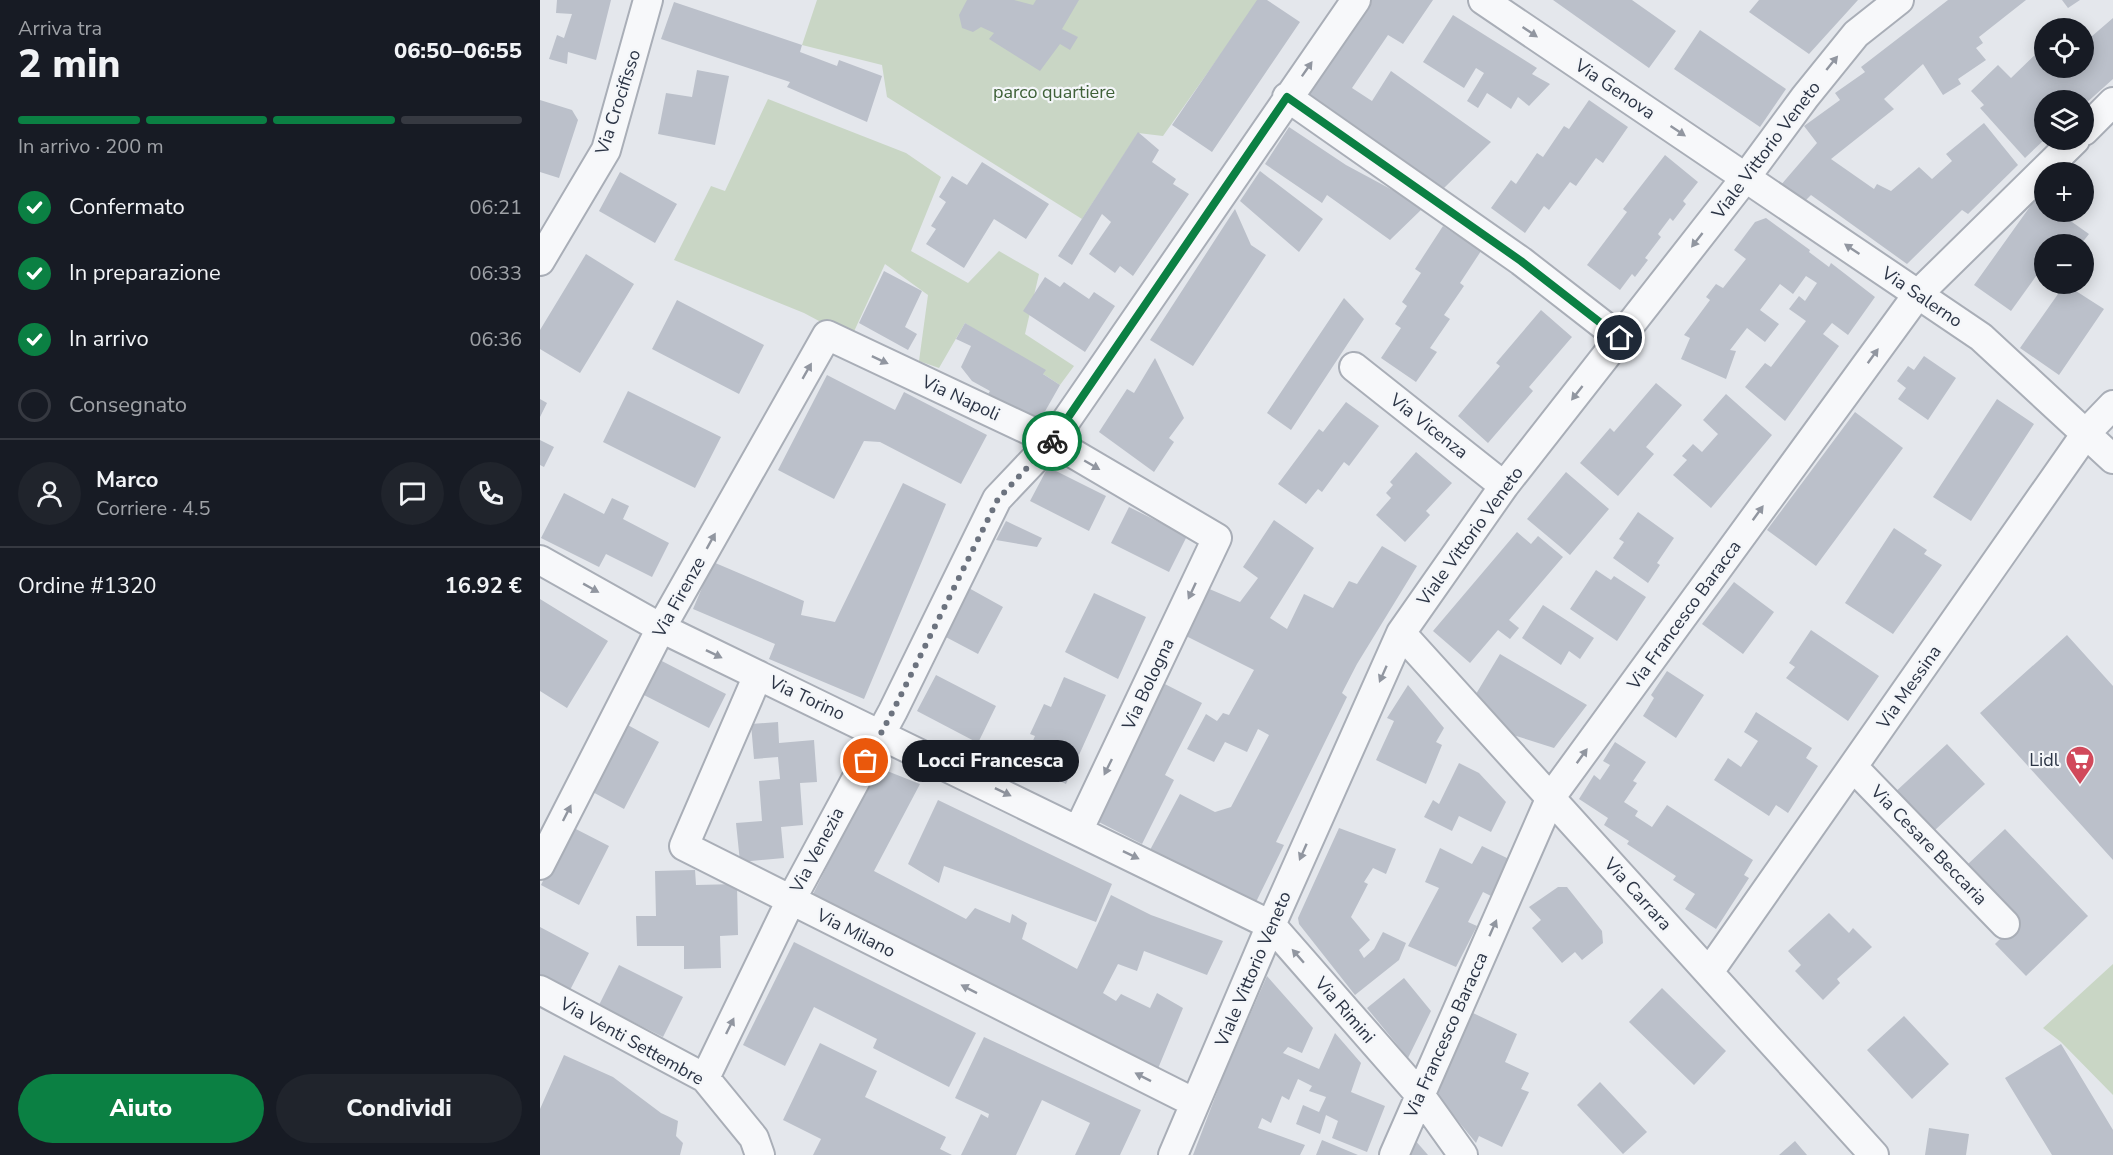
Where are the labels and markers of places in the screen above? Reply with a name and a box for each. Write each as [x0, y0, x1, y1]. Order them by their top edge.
pin [1594, 312, 1645, 363]
pin [840, 735, 891, 786]
callout: Locci Francesca [902, 740, 1079, 782]
supermarket icon: Lidl [2064, 744, 2096, 786]
place label: Lidl [2029, 748, 2060, 772]

